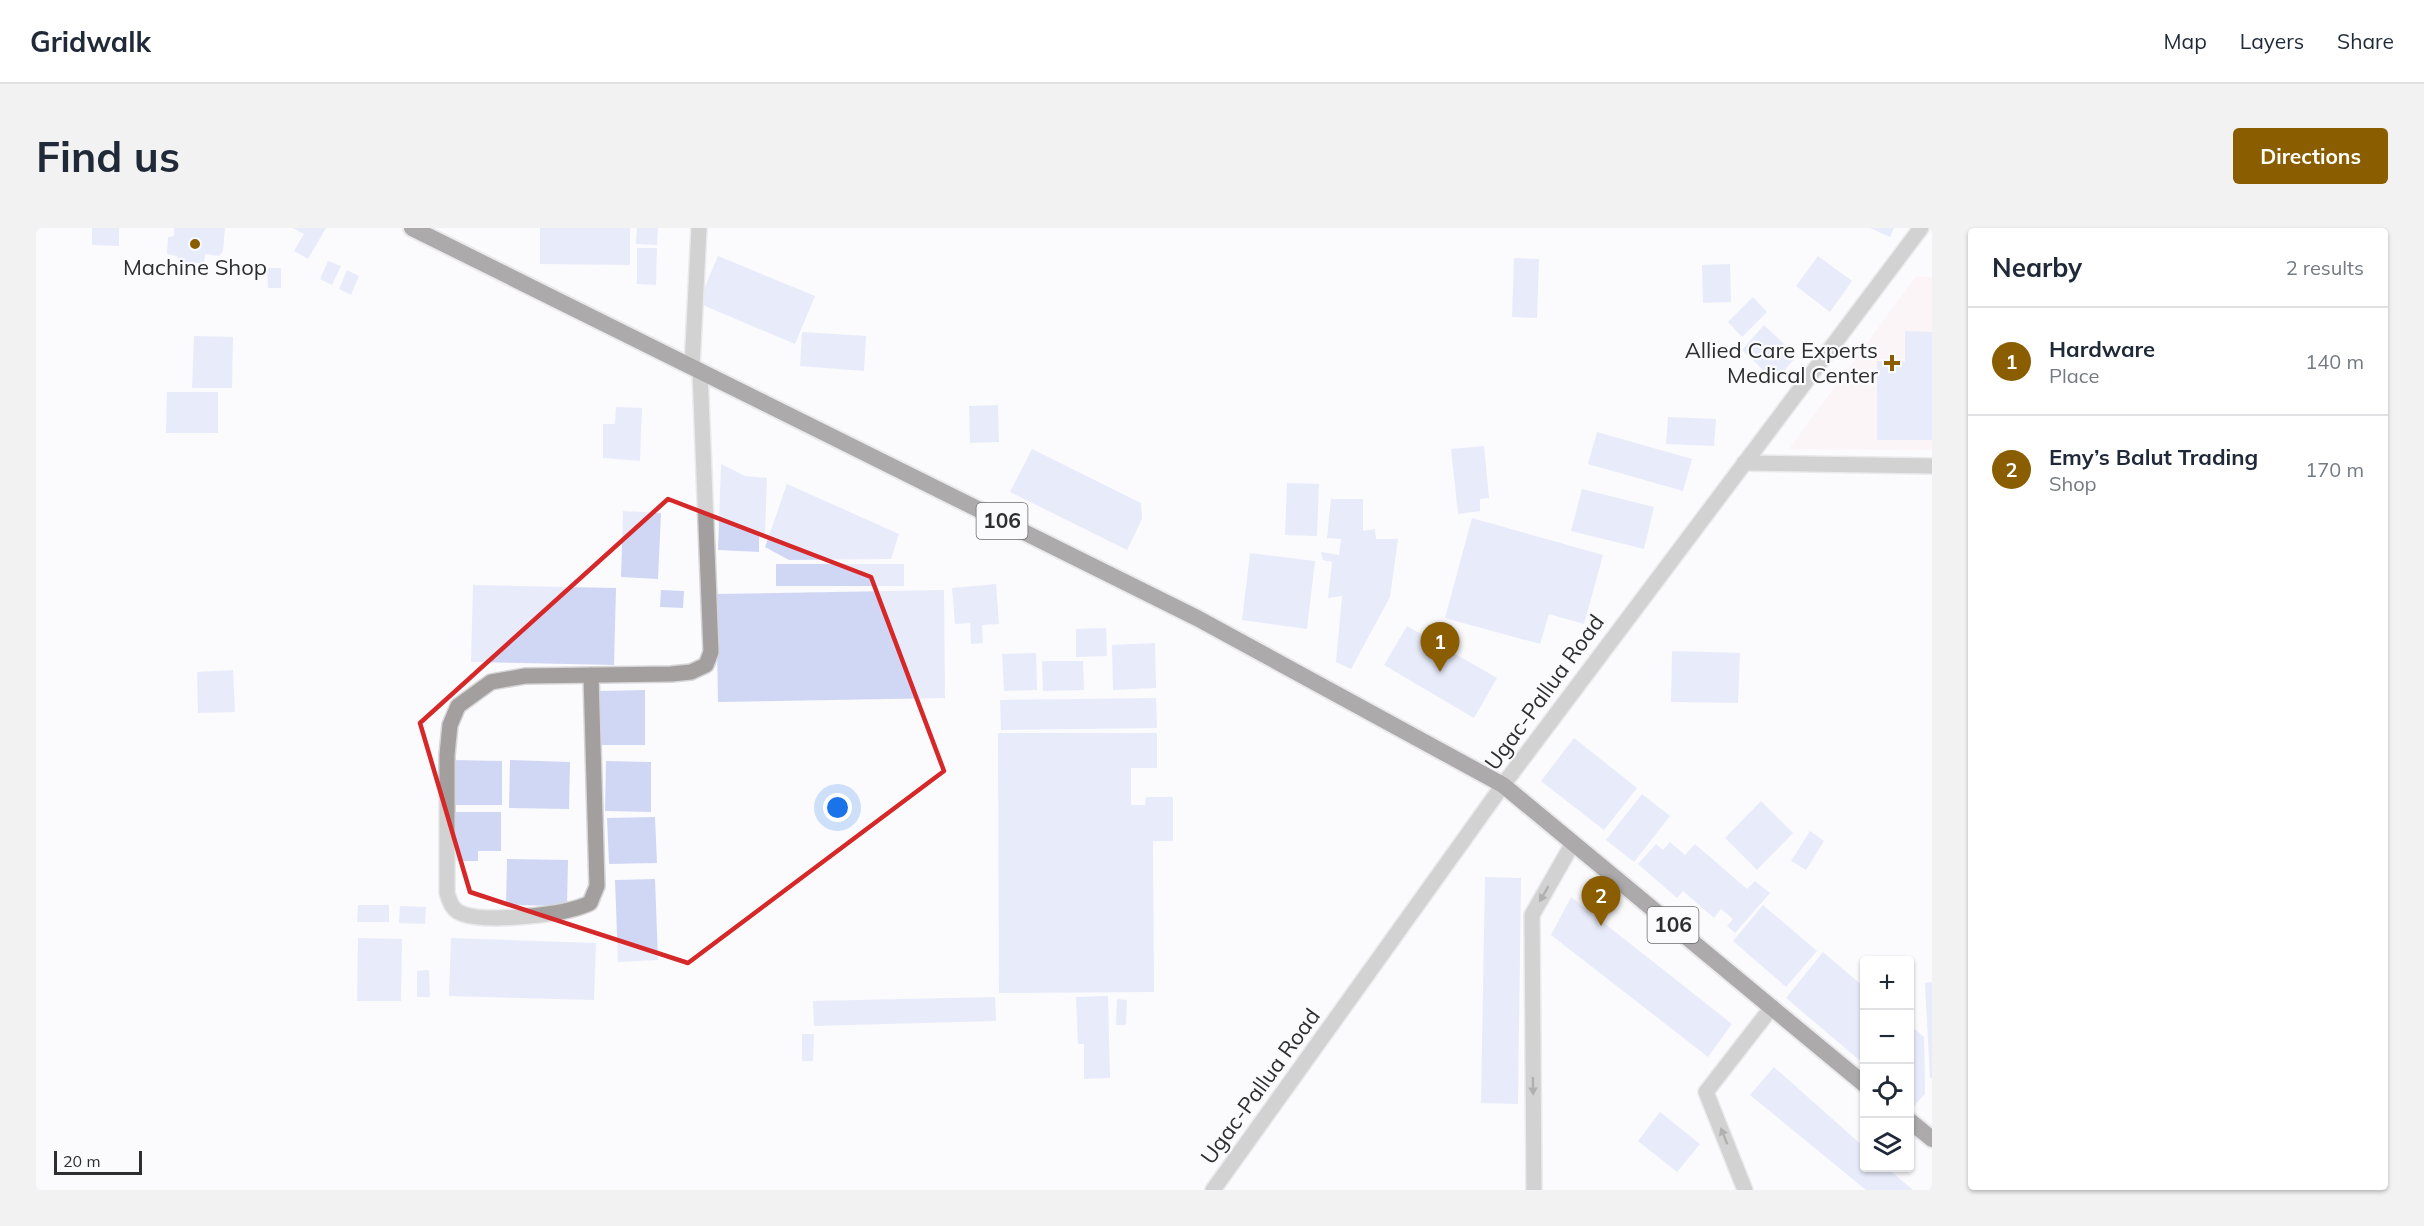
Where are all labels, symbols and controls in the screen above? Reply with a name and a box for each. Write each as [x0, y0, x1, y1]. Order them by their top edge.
text: Gridwalk [30, 24, 151, 59]
text: Map [2164, 28, 2207, 54]
text: Layers [2240, 28, 2304, 54]
text: Share [2337, 28, 2394, 54]
button: Directions [2233, 128, 2388, 184]
text: Find us [36, 130, 180, 183]
marker: Machine Shop [188, 237, 202, 251]
text: Nearby [1992, 251, 2082, 284]
place label: Machine Shop [123, 253, 267, 281]
text: 2 results [2286, 255, 2364, 280]
text: Hardware [2049, 335, 2155, 363]
place label: Allied Care Experts Medical Center [1685, 336, 1878, 389]
text: 1 [2006, 349, 2018, 374]
text: 140 m [2305, 349, 2364, 374]
marker: Allied Care Experts Medical Center [1883, 354, 1901, 372]
text: Place [2049, 363, 2099, 388]
text: Emy’s Balut Trading [2049, 443, 2258, 471]
text: 2 [2006, 457, 2018, 482]
text: 170 m [2305, 457, 2364, 482]
text: Shop [2049, 471, 2097, 496]
road number: 106 [976, 503, 1028, 539]
street label: Ugac-Pallua Road [1478, 609, 1610, 775]
pin: 1 [1420, 622, 1460, 672]
your location [823, 793, 852, 822]
pin: 2 [1582, 876, 1620, 926]
one-way arrow [1539, 886, 1549, 903]
road number: 106 [1648, 907, 1698, 943]
map controls [1860, 956, 1914, 1172]
button: + [1860, 956, 1914, 1010]
street label: Ugac-Pallua Road [1194, 1003, 1326, 1169]
button: − [1860, 1010, 1914, 1064]
button: locate [1860, 1064, 1914, 1118]
one-way arrow [1529, 1076, 1538, 1095]
button: layers [1860, 1118, 1914, 1172]
one-way arrow [1719, 1126, 1729, 1144]
scale bar [54, 1148, 142, 1176]
text: 20 m [63, 1151, 100, 1171]

